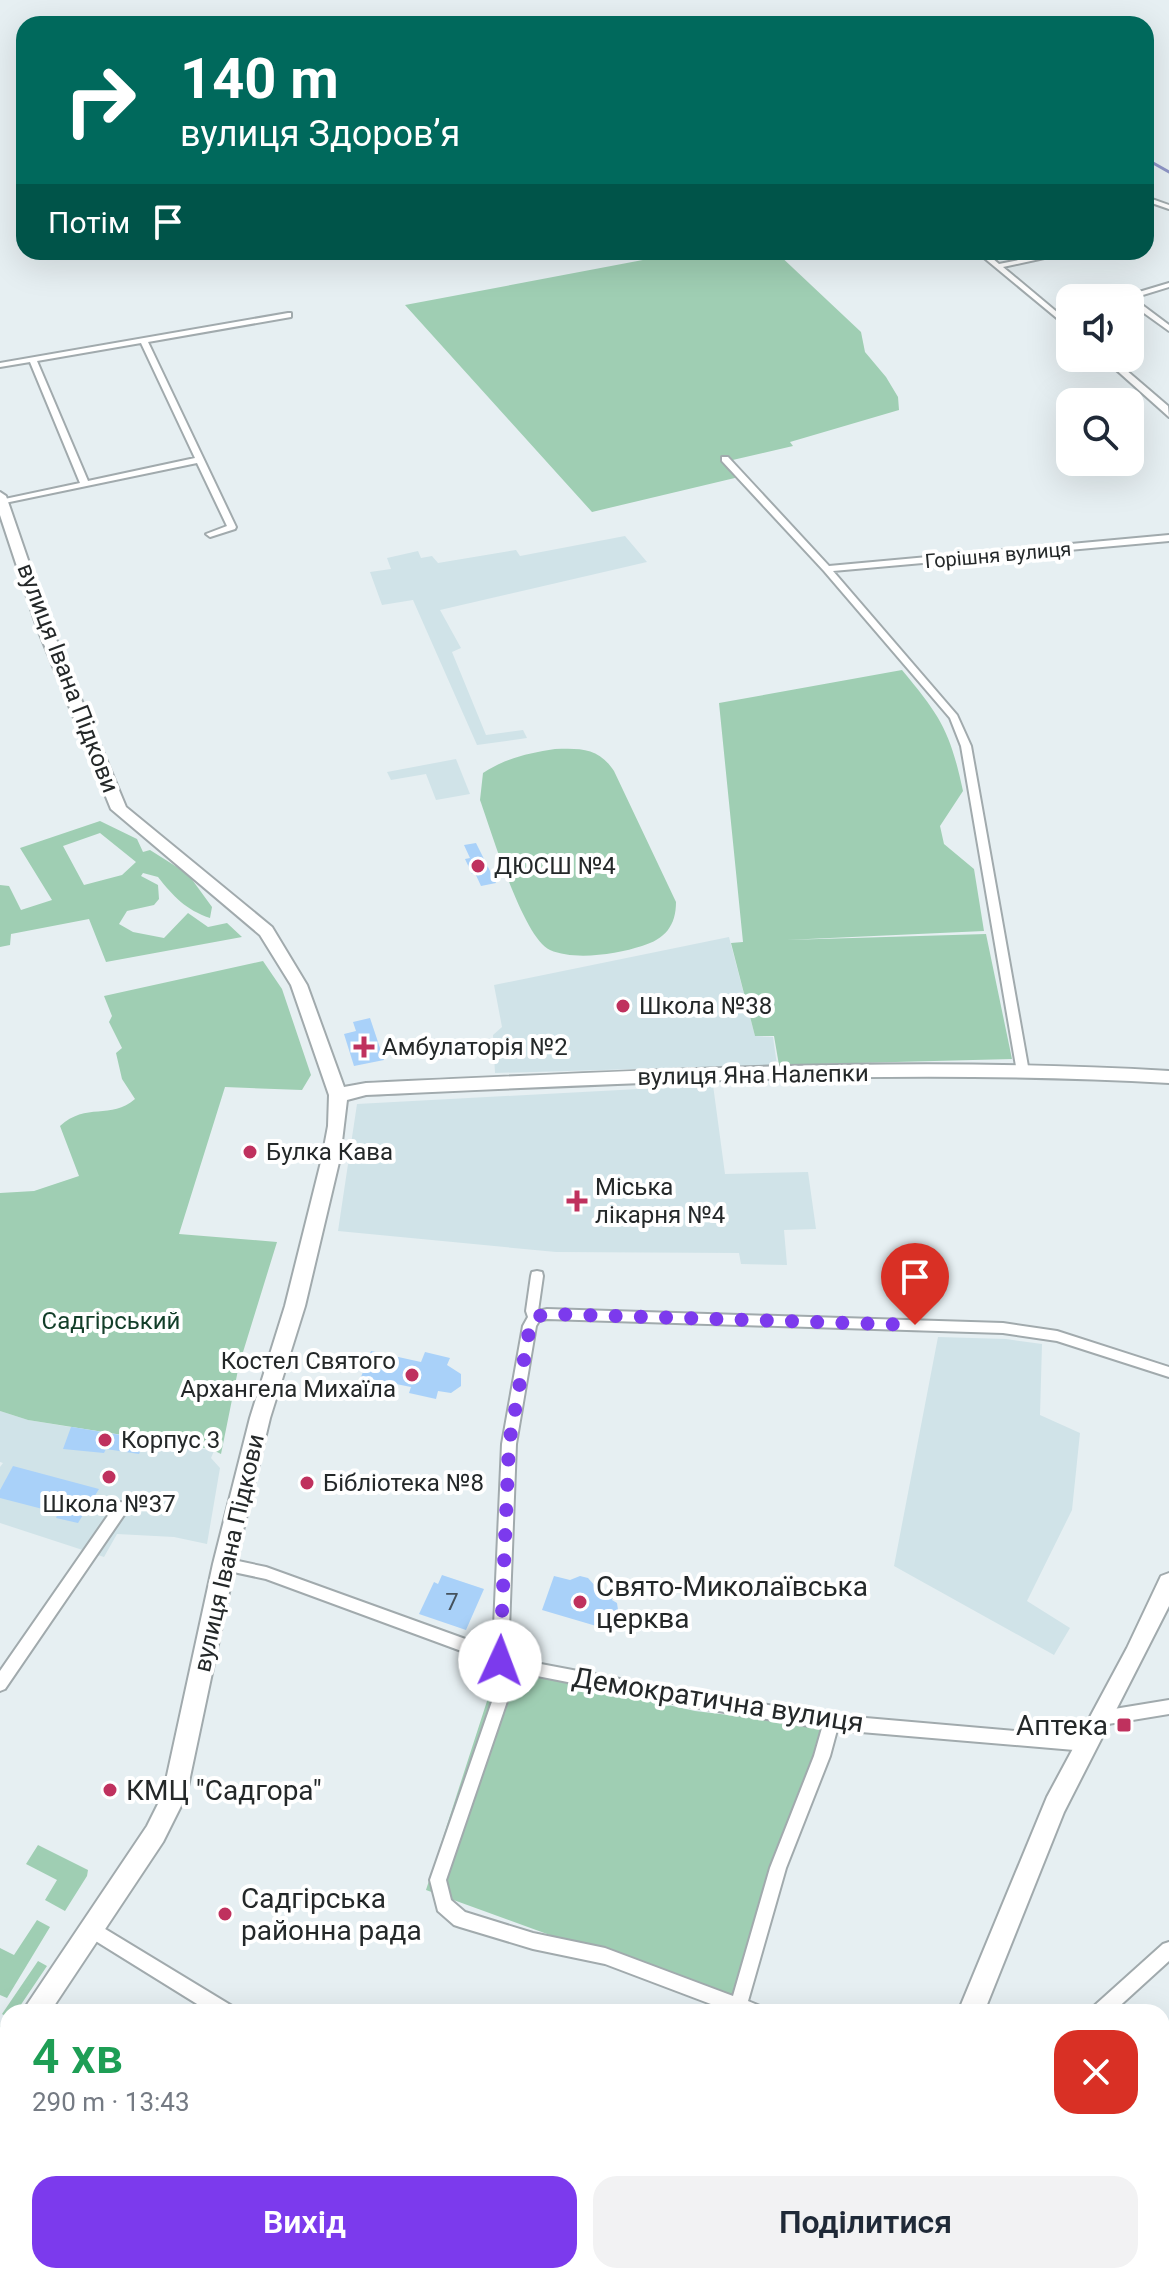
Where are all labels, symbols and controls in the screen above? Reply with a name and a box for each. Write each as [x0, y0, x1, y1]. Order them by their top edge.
text: 140 m [180, 46, 339, 112]
icon: right [48, 48, 152, 152]
text: вулиця Здоровʼя [180, 113, 460, 155]
icon: arrive [146, 200, 190, 244]
text: Потім [48, 205, 130, 240]
map controls [1056, 284, 1144, 476]
button: sound [1056, 284, 1144, 372]
button: search [1056, 388, 1144, 476]
street label: Горішня вулиця [924, 537, 1072, 573]
street label: вулиця Івана Підкови [11, 559, 125, 797]
place label: ДЮСШ №4 [494, 852, 616, 880]
marker: ДЮСШ №4 [469, 857, 487, 875]
place label: Школа №38 [639, 992, 772, 1020]
marker: Школа №38 [614, 997, 632, 1015]
place label: Амбулаторія №2 [382, 1033, 568, 1061]
marker: Амбулаторія №2 [353, 1036, 375, 1058]
street label: вулиця Яна Налепки [637, 1059, 869, 1091]
place label: Булка Кава [266, 1138, 393, 1166]
marker: Булка Кава [241, 1143, 259, 1161]
place label: Міська лікарня №4 [595, 1173, 725, 1229]
marker: Міська лікарня №4 [566, 1190, 588, 1212]
pin [881, 1243, 949, 1325]
icon: arrive [893, 1255, 937, 1299]
park label: Садгірський [42, 1307, 180, 1335]
place label: Костел Святого Архангела Михаїла [180, 1347, 396, 1403]
marker: Костел Святого Архангела Михаїла [403, 1366, 421, 1384]
place label: Корпус 3 [121, 1426, 220, 1454]
marker: Корпус 3 [96, 1431, 114, 1449]
street label: вулиця Івана Підкови [188, 1431, 270, 1675]
marker: Школа №37 [100, 1468, 118, 1486]
place label: Бібліотека №8 [323, 1469, 484, 1497]
marker: Бібліотека №8 [298, 1474, 316, 1492]
place label: Школа №37 [42, 1490, 176, 1518]
place label: Свято-Миколаївська церква [596, 1570, 868, 1635]
house number: 7 [445, 1588, 459, 1616]
marker: Свято-Миколаївська церква [571, 1593, 589, 1611]
position arrow [458, 1619, 542, 1703]
street label: Демократична вулиця [570, 1661, 866, 1739]
place label: Аптека [1016, 1709, 1108, 1742]
marker: Аптека [1115, 1716, 1133, 1734]
place label: КМЦ "Садгора" [126, 1774, 322, 1807]
marker: КМЦ "Садгора" [101, 1781, 119, 1799]
place label: Садгірська районна рада [241, 1882, 422, 1947]
marker: Садгірська районна рада [216, 1905, 234, 1923]
text: 4 хв [32, 2028, 123, 2085]
button: close [1054, 2030, 1138, 2114]
text: 290 m · 13:43 [32, 2087, 190, 2117]
button: Вихід [32, 2176, 577, 2268]
button: Поділитися [593, 2176, 1138, 2268]

